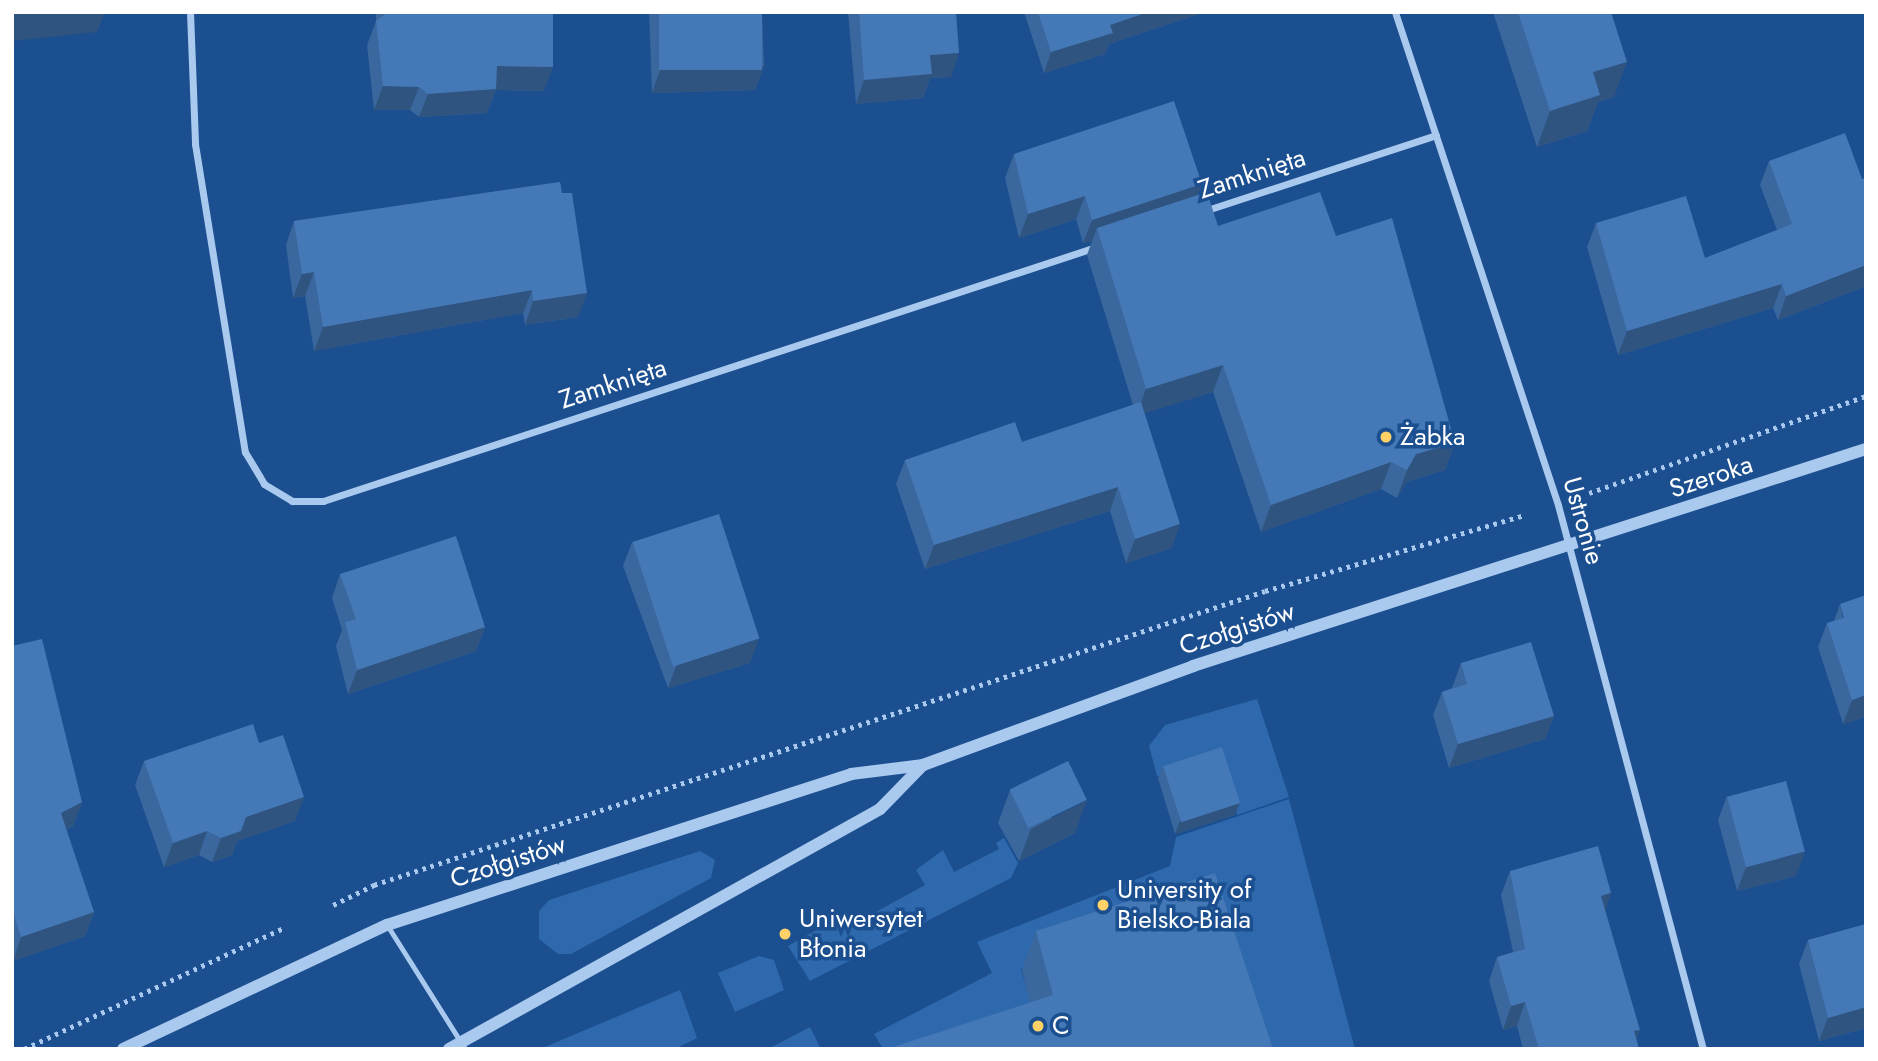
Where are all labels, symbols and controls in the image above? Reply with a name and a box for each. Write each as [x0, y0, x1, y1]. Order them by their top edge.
street label: Zamknięta [1194, 142, 1310, 206]
street label: Zamknięta [555, 352, 671, 416]
place label: Żabka [1400, 421, 1465, 453]
marker: Żabka [1378, 429, 1394, 445]
street label: Szeroka [1665, 449, 1757, 505]
street label: Ustronie [1556, 474, 1610, 568]
street label: Czołgistów [1175, 596, 1299, 662]
street label: Czołgistów [446, 829, 570, 895]
place label: University of Bielsko-Biala [1117, 874, 1251, 936]
marker: University of Bielsko-Biala [1095, 897, 1111, 913]
place label: Uniwersytet Błonia [799, 903, 923, 964]
marker: Uniwersytet Błonia [777, 926, 793, 942]
place label: C [1052, 1010, 1070, 1042]
marker: C [1030, 1018, 1046, 1034]

